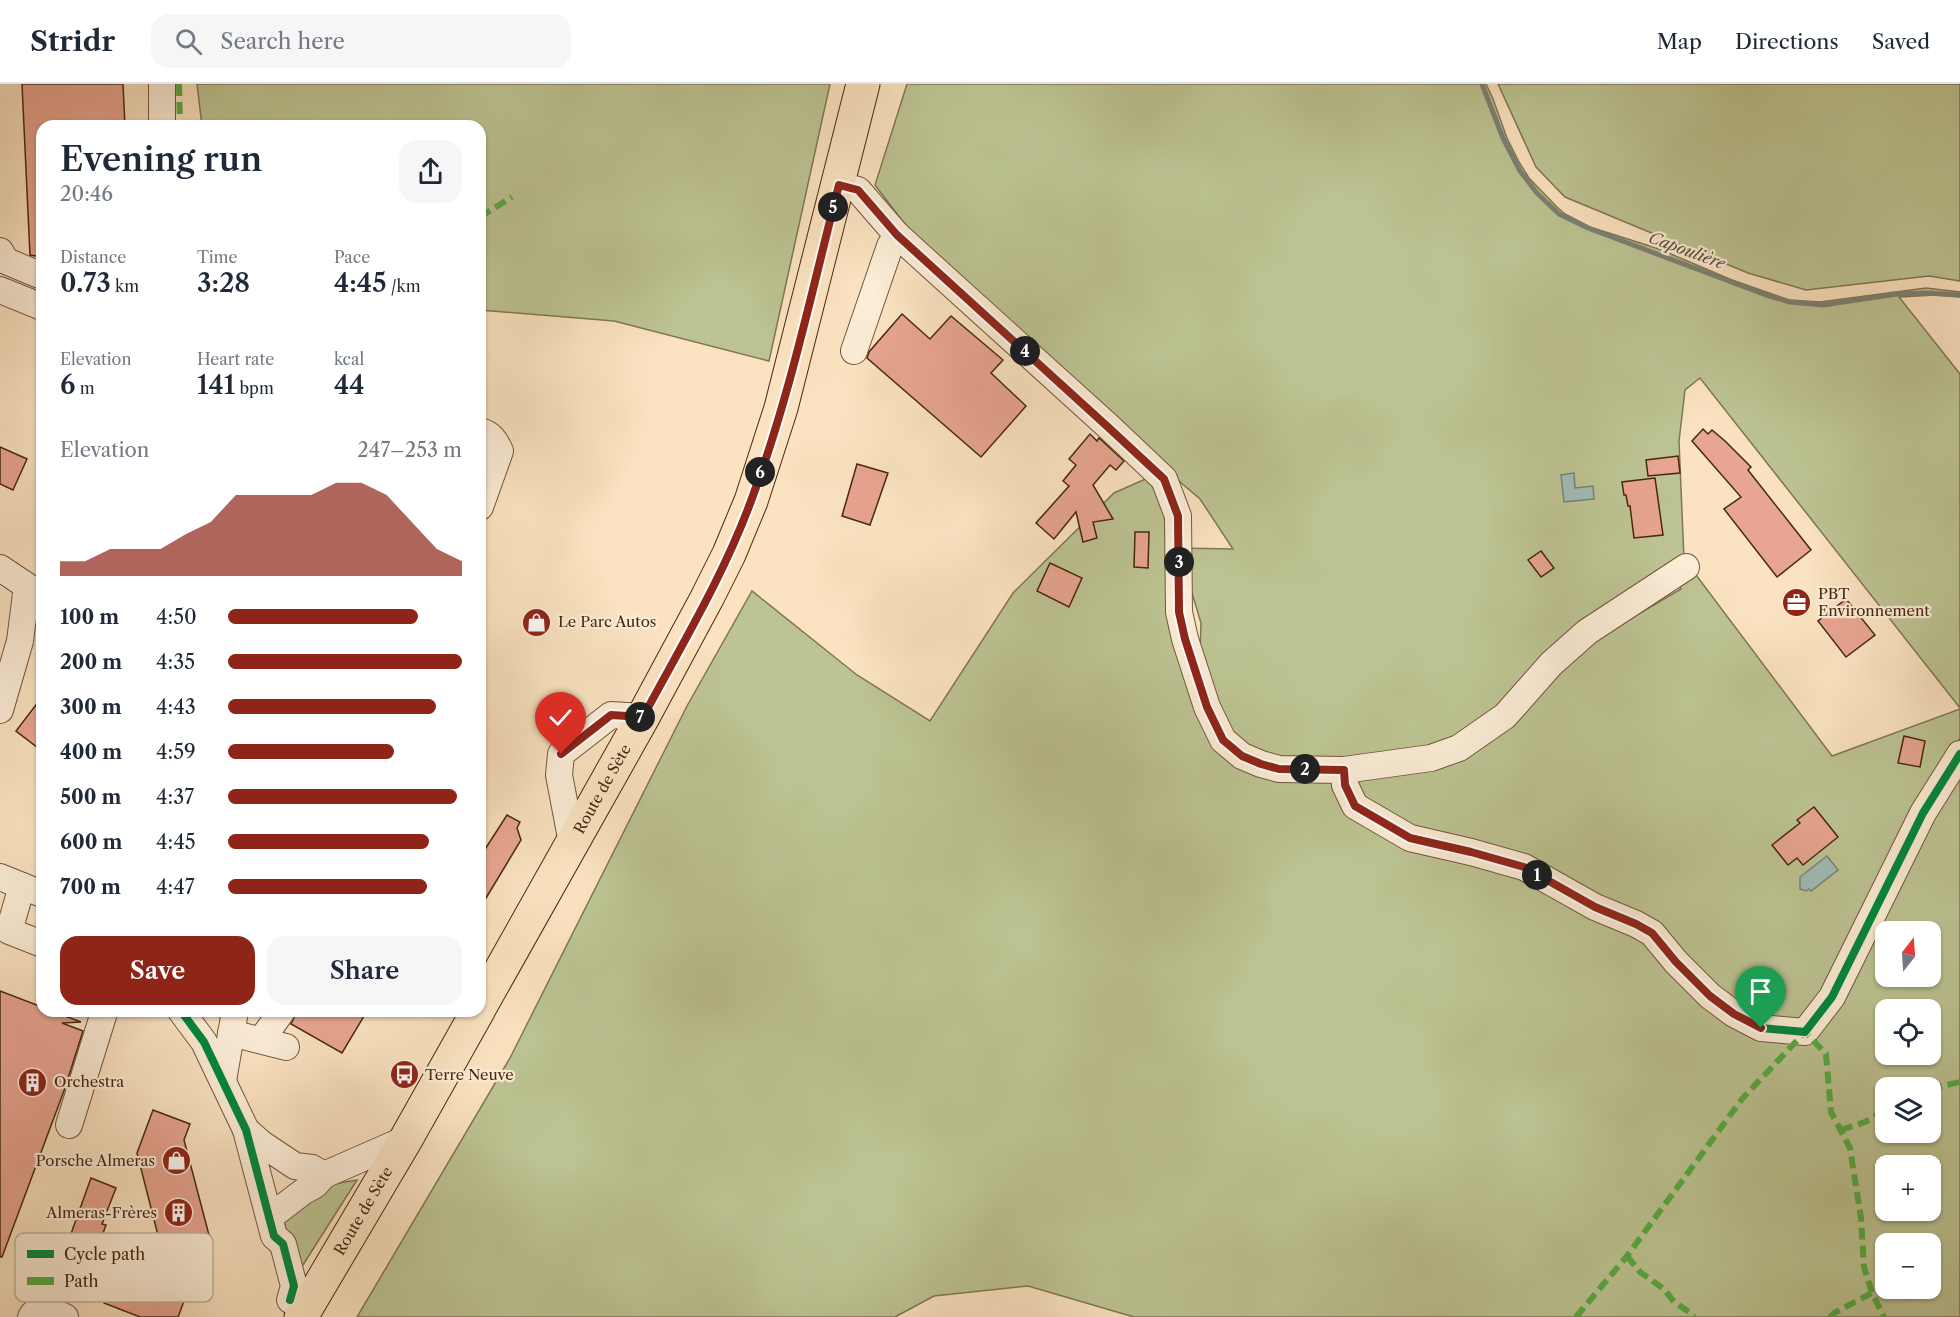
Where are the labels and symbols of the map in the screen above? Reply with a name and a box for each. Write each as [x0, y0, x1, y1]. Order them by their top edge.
pin: 5 [818, 192, 848, 222]
water label: Capoulière [1646, 227, 1729, 273]
pin: 4 [1010, 336, 1040, 366]
pin: 6 [745, 457, 775, 487]
pin: 3 [1164, 547, 1194, 577]
place label: PBT Environnement [1818, 584, 1930, 620]
office icon: PBT Environnement [1781, 587, 1813, 619]
shop icon: Le Parc Autos [521, 606, 553, 638]
place label: Le Parc Autos [558, 612, 656, 631]
pin [535, 692, 586, 754]
pin: 7 [625, 702, 655, 732]
street label: Route de Sète [569, 741, 635, 837]
pin: 2 [1290, 754, 1320, 784]
pin: 1 [1522, 860, 1552, 890]
north arrow [1875, 921, 1941, 987]
pin [1735, 966, 1786, 1028]
bus stop icon: Terre Neuve [388, 1059, 420, 1091]
place label: Terre Neuve [425, 1065, 514, 1084]
building icon: Orchestra [17, 1066, 49, 1098]
place label: Orchestra [54, 1072, 124, 1091]
shop icon: Porsche Almeras [160, 1145, 192, 1177]
place label: Porsche Almeras [36, 1151, 155, 1170]
street label: Route de Sète [330, 1163, 397, 1259]
building icon: Almeras-Frères [162, 1197, 194, 1229]
place label: Almeras-Frères [45, 1203, 157, 1222]
legend [15, 1233, 213, 1302]
text: Cycle path [64, 1244, 145, 1264]
text: Path [64, 1271, 98, 1291]

